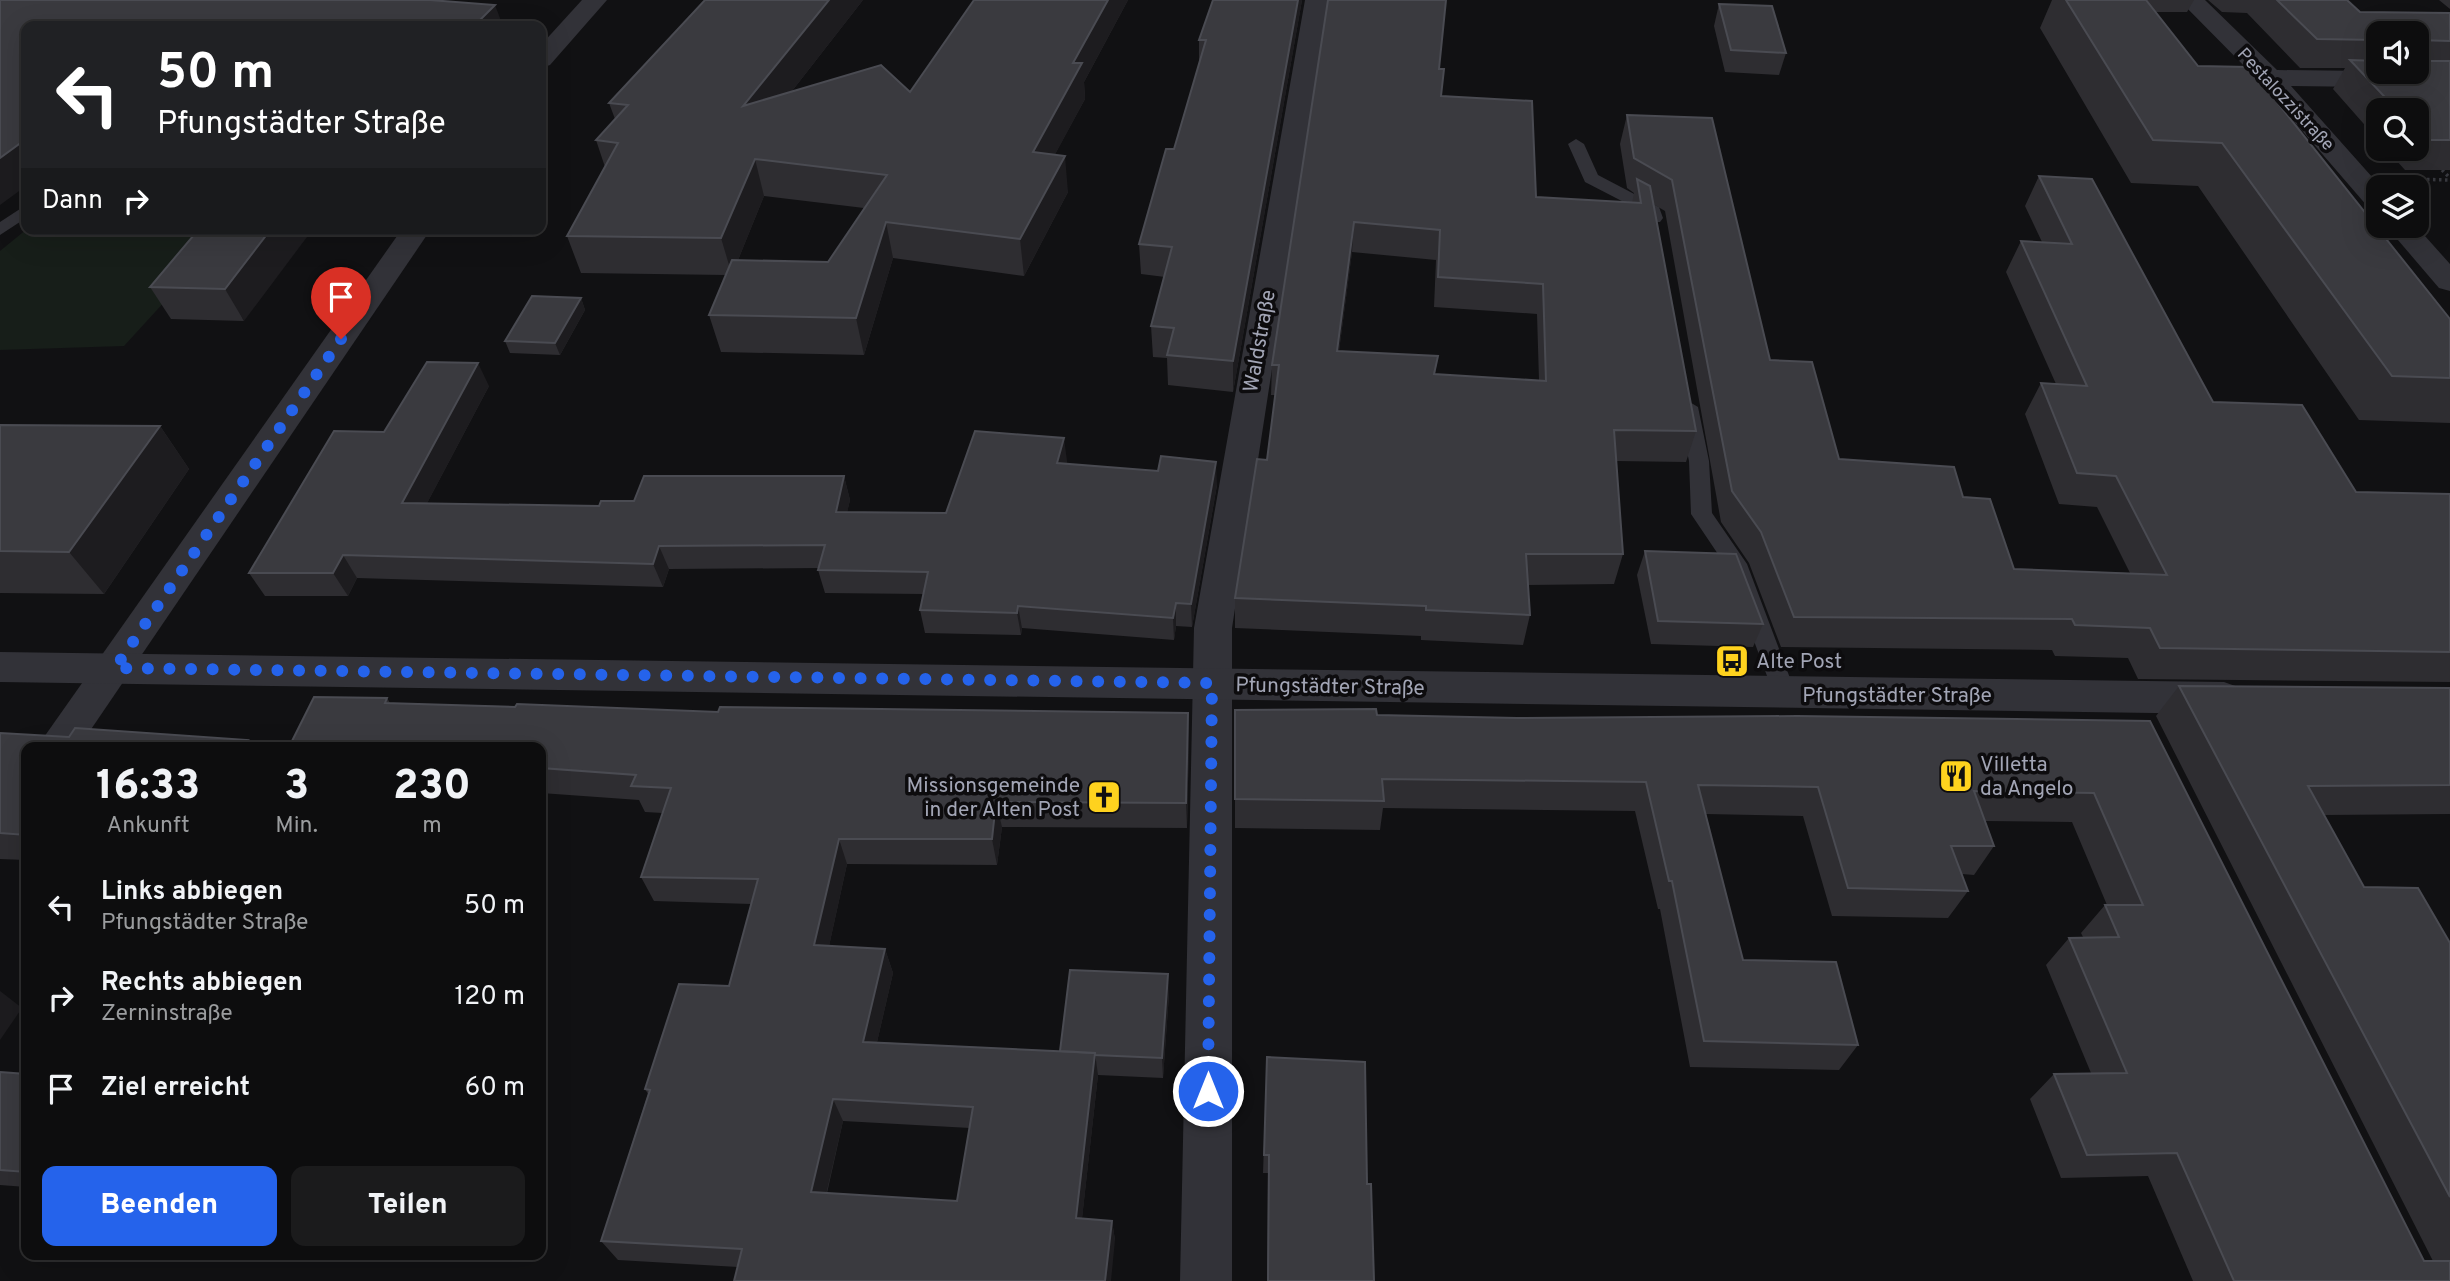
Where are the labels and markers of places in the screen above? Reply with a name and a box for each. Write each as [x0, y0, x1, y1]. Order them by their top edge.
pin [311, 267, 371, 339]
bus stop icon: Alte Post [1713, 642, 1751, 680]
place label: Alte Post [1756, 649, 1842, 676]
place label: Villetta da Angelo [1980, 752, 2074, 803]
restaurant icon: Villetta da Angelo [1937, 757, 1975, 795]
place label: Missionsgemeinde in der Alten Post [906, 773, 1080, 824]
church icon: Missionsgemeinde in der Alten Post [1085, 778, 1123, 816]

